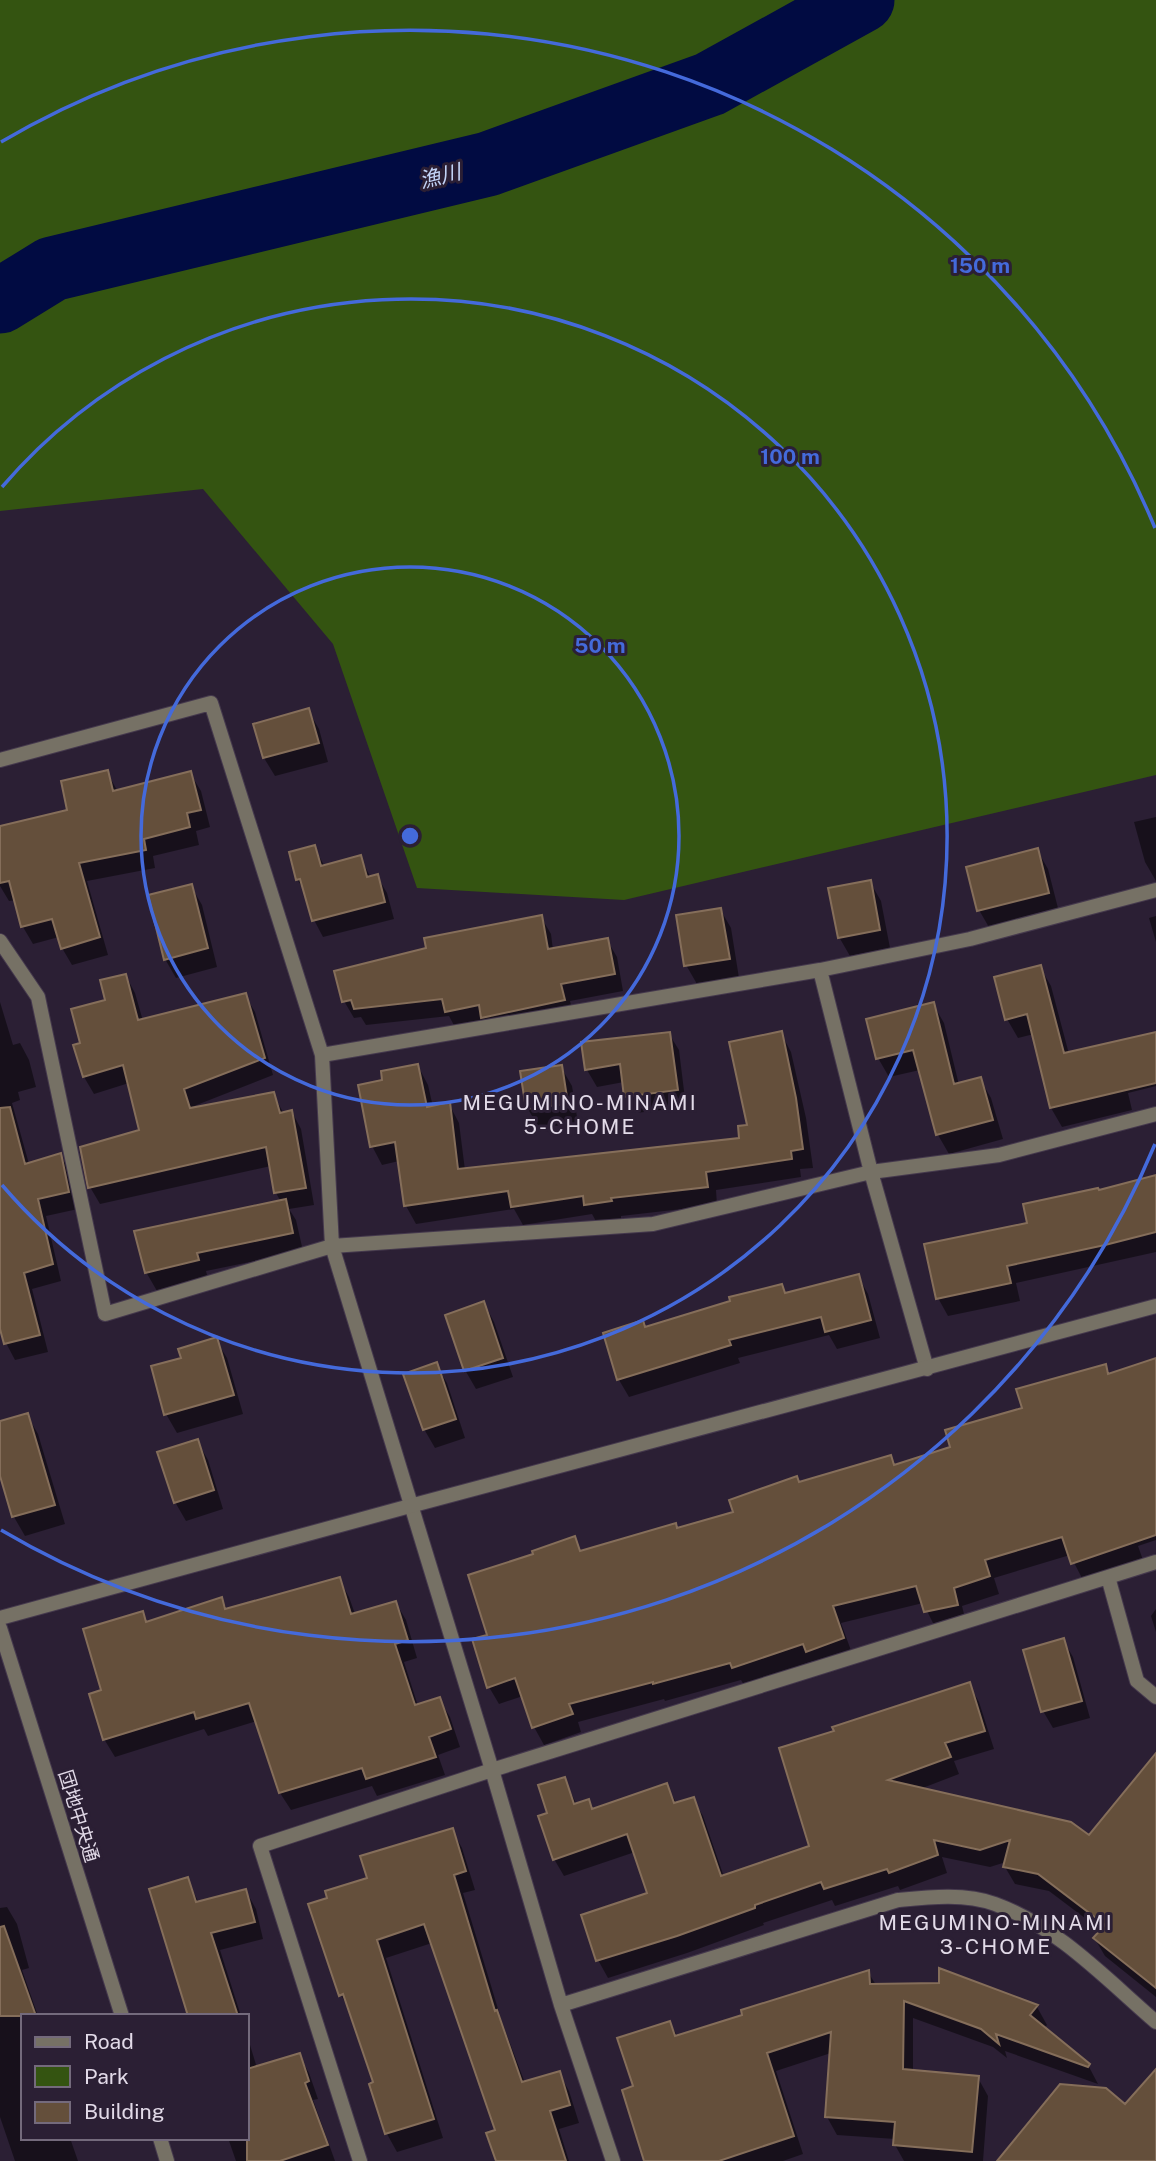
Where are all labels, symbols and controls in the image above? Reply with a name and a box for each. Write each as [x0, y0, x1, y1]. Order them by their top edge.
water label: 漁川 [417, 158, 465, 193]
text: 150 m [950, 253, 1010, 278]
text: 100 m [760, 444, 820, 469]
text: 50 m [574, 633, 626, 658]
centre of rings [398, 824, 422, 848]
district label: MEGUMINO-MINAMI 5-CHOME [462, 1090, 698, 1139]
street label: 団地中央通 [55, 1767, 103, 1865]
district label: MEGUMINO-MINAMI 3-CHOME [878, 1910, 1114, 1959]
legend [21, 2014, 248, 2140]
text: Road [84, 2029, 134, 2054]
text: Park [84, 2064, 129, 2089]
text: Building [84, 2099, 165, 2124]

